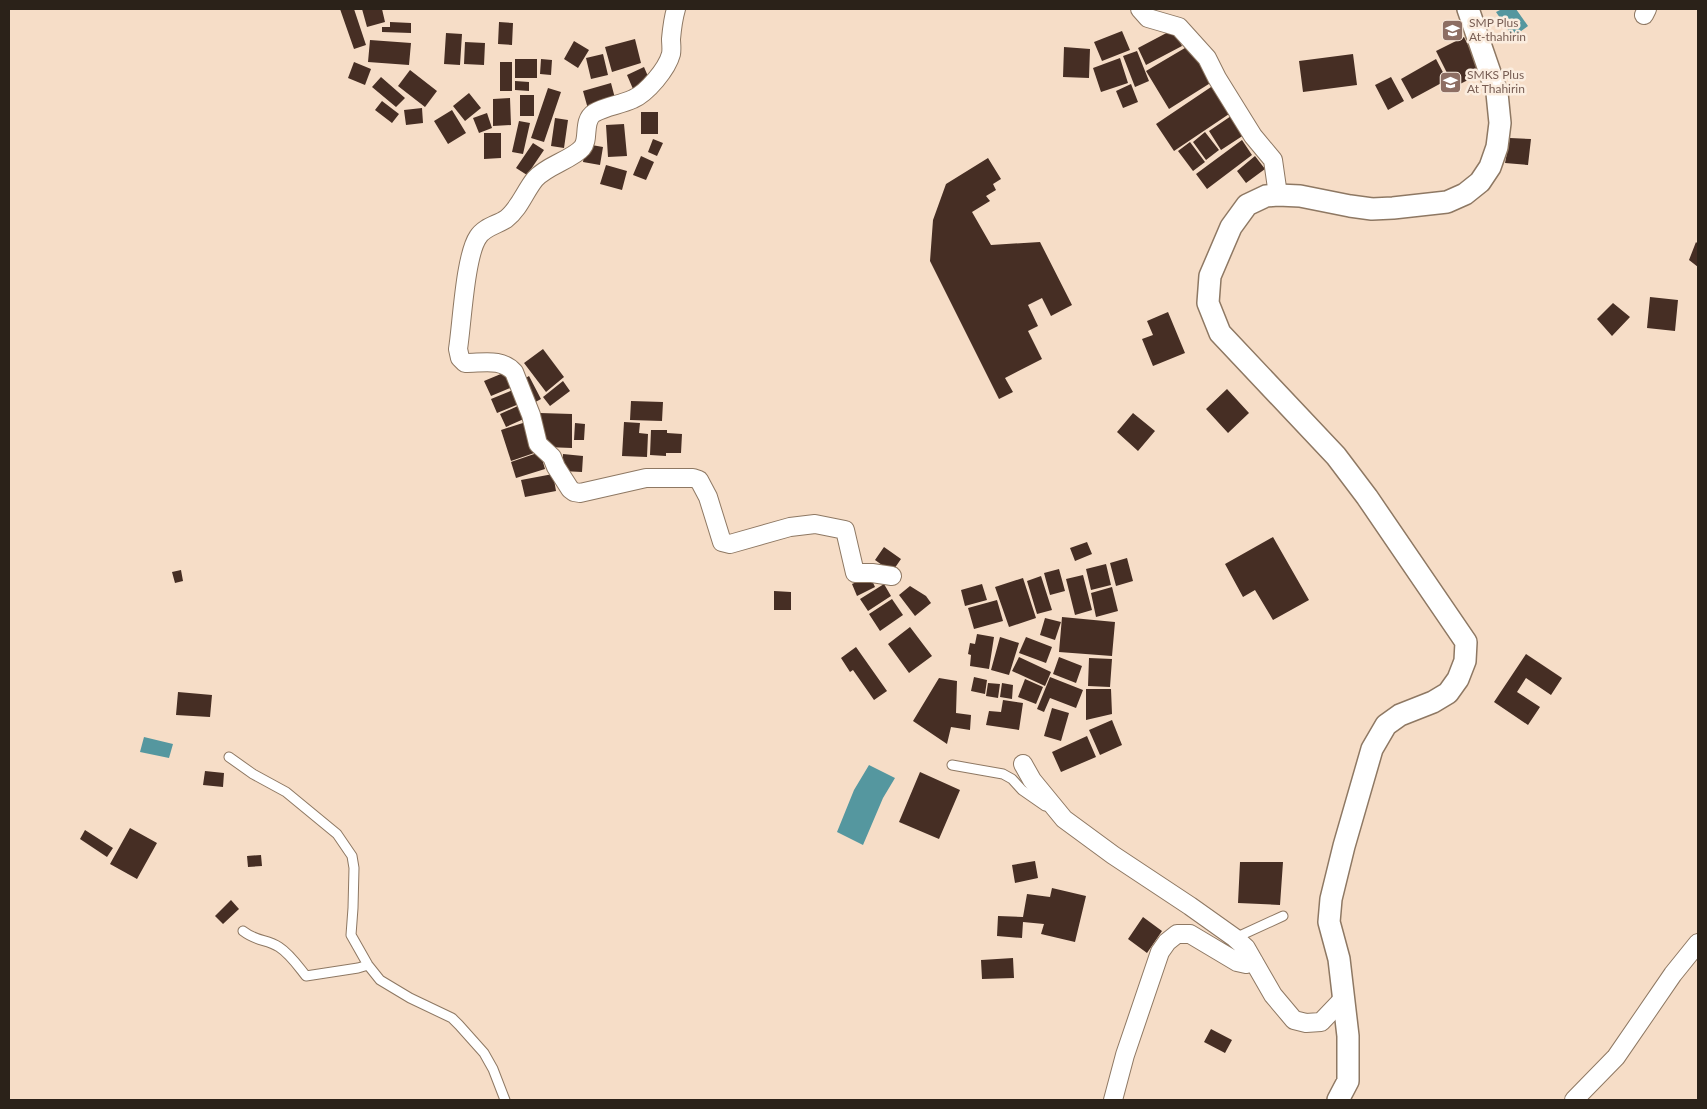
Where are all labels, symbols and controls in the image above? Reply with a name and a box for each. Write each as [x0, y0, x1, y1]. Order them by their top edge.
place label: SMP Plus At-thahirin [1469, 15, 1526, 44]
school or university icon: SMP Plus At-thahirin [1441, 18, 1465, 42]
place label: SMKS Plus At Thahirin [1467, 67, 1525, 96]
school or university icon: SMKS Plus At Thahirin [1439, 70, 1463, 94]

